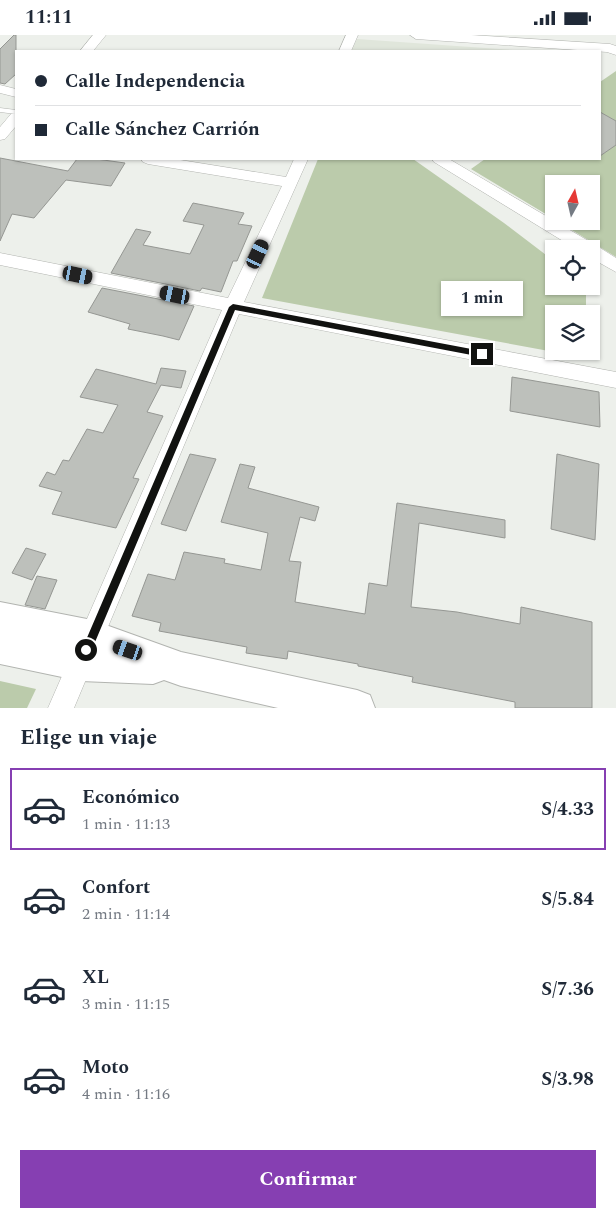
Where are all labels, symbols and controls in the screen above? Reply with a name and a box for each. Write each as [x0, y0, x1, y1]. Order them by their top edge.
text: 11:11 [25, 3, 73, 32]
text: Calle Independencia [65, 67, 245, 96]
text: Calle Sánchez Carrión [65, 115, 260, 144]
north arrow [545, 175, 600, 230]
map controls [545, 175, 600, 360]
car [244, 237, 271, 271]
button: locate [545, 240, 600, 295]
car [61, 265, 94, 285]
callout: 1 min [441, 281, 523, 317]
car [158, 285, 191, 305]
text: 1 min [461, 286, 503, 310]
button: layers [545, 305, 600, 360]
route end [471, 343, 493, 365]
car [111, 638, 144, 662]
route start [75, 639, 97, 661]
text: Elige un viaje [20, 721, 157, 754]
text: Económico [82, 783, 179, 812]
icon: car [22, 787, 67, 832]
text: S/4.33 [541, 795, 594, 824]
text: 1 min · 11:13 [82, 812, 170, 836]
text: Confort [82, 873, 150, 902]
icon: car [22, 877, 67, 922]
text: S/5.84 [541, 885, 594, 914]
text: 2 min · 11:14 [82, 902, 170, 926]
text: XL [82, 963, 109, 992]
icon: car [22, 967, 67, 1012]
text: S/7.36 [541, 975, 594, 1004]
text: 3 min · 11:15 [82, 992, 170, 1016]
text: Moto [82, 1053, 129, 1082]
icon: car [22, 1057, 67, 1102]
text: S/3.98 [541, 1065, 594, 1094]
text: 4 min · 11:16 [82, 1082, 170, 1106]
button: Confirmar [20, 1150, 596, 1208]

